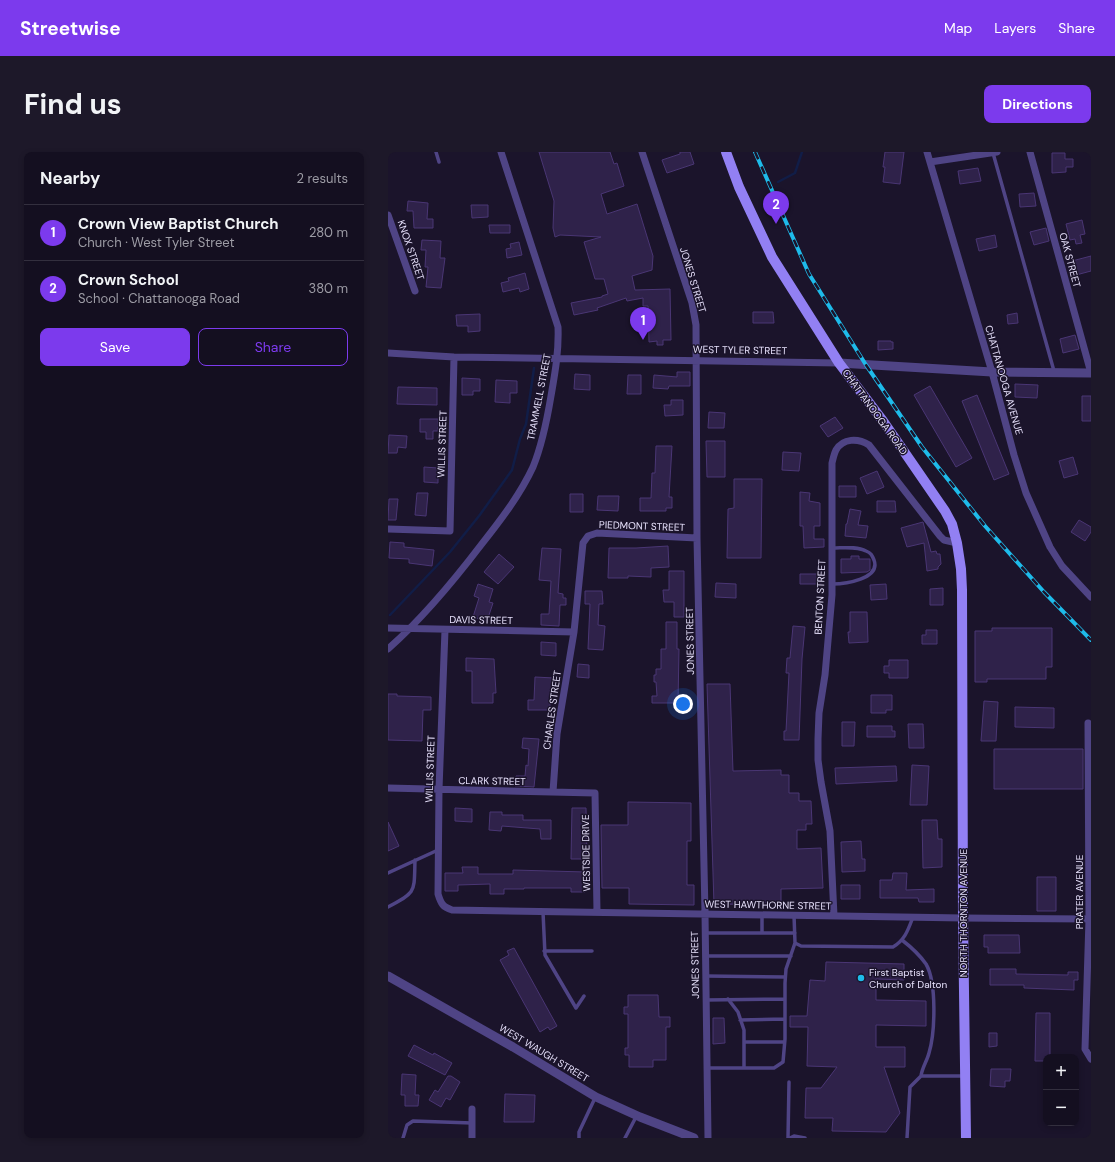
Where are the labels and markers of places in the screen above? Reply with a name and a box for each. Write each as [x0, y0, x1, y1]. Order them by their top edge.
pin: 2 [763, 191, 789, 224]
pin: 1 [630, 307, 656, 340]
place label: First Baptist Church of Dalton [869, 966, 948, 991]
marker: First Baptist Church of Dalton [856, 973, 866, 983]

